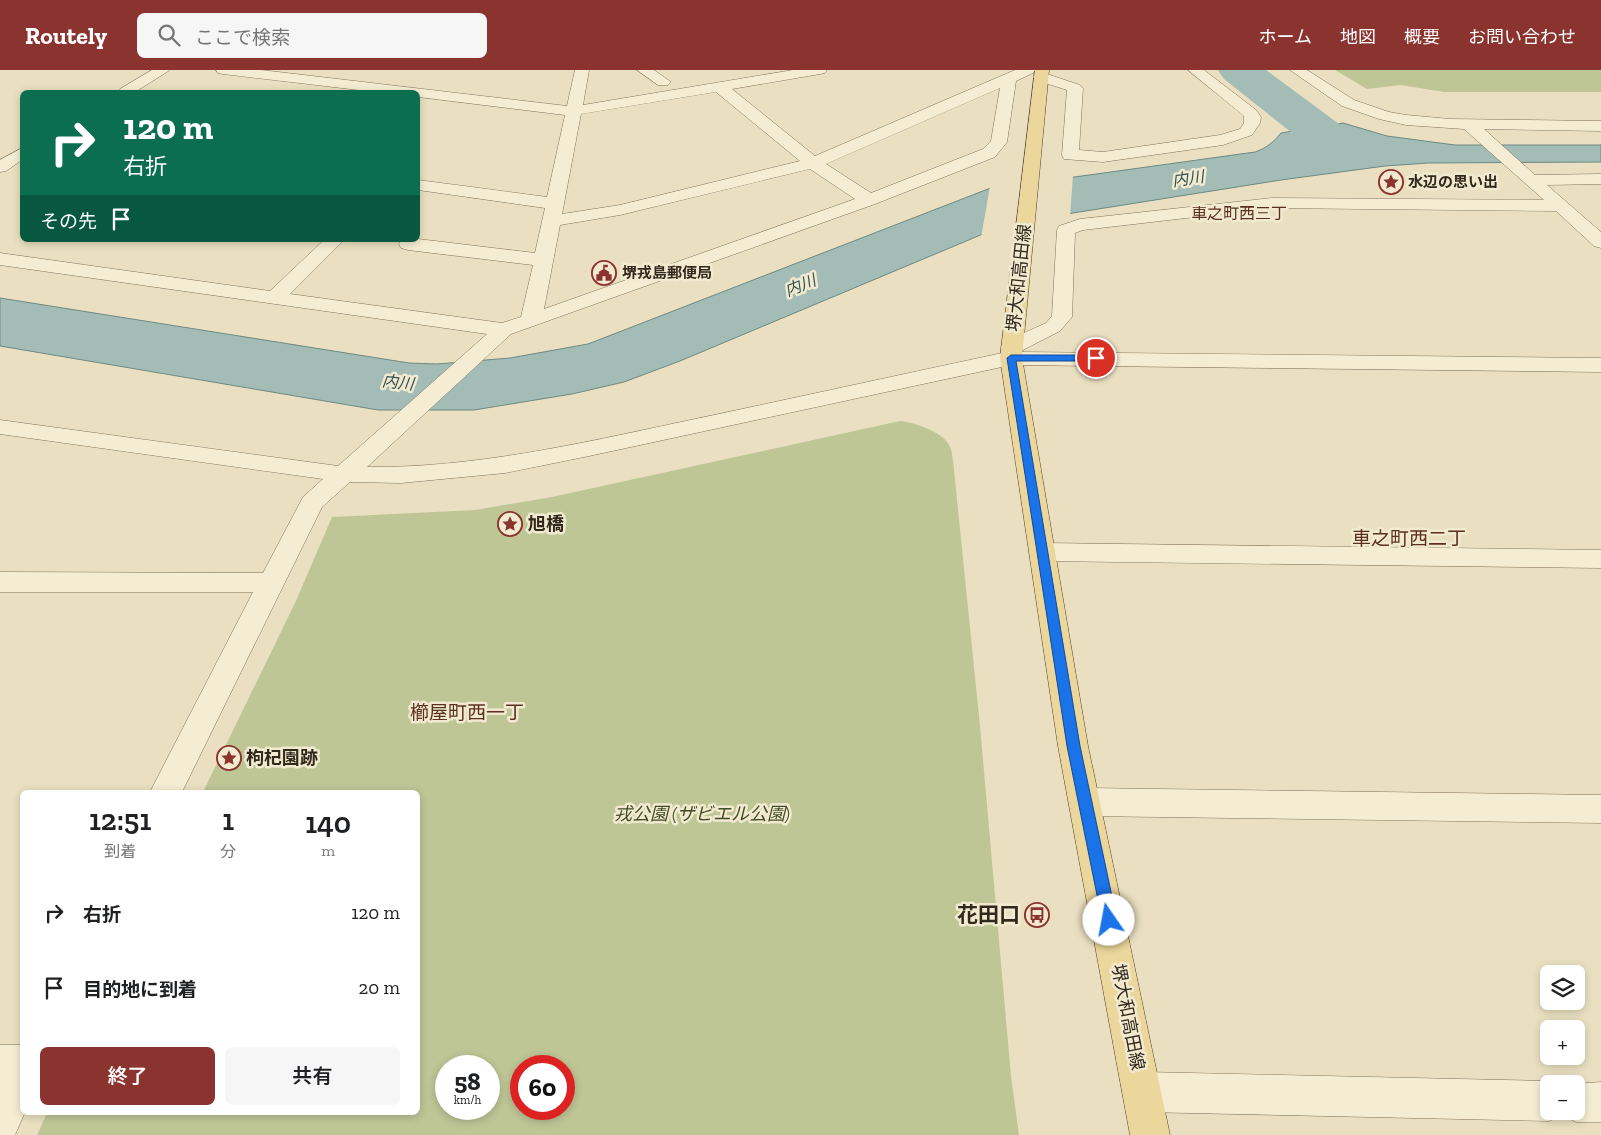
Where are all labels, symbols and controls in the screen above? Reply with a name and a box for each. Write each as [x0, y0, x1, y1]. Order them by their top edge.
search box [137, 13, 487, 58]
text: Routely [25, 21, 107, 50]
icon: search [155, 21, 183, 49]
text: ここで検索 [195, 26, 290, 49]
text: ホーム [1259, 26, 1312, 48]
text: 地図 [1340, 26, 1376, 48]
text: 概要 [1404, 26, 1440, 48]
text: お問い合わせ [1468, 26, 1576, 48]
text: 120 m [123, 106, 213, 148]
icon: right [40, 110, 105, 175]
text: 右折 [123, 153, 167, 180]
water label: 内川 [1171, 167, 1207, 190]
place icon: 水辺の思い出 [1378, 169, 1404, 195]
place label: 水辺の思い出 [1408, 173, 1498, 191]
district label: 車之町西三丁 [1191, 204, 1287, 223]
icon: arrive [107, 205, 135, 233]
text: その先 [40, 210, 97, 233]
street label: 堺大和高田線 [1002, 223, 1036, 333]
public building icon: 堺戎島郵便局 [591, 260, 617, 286]
place label: 堺戎島郵便局 [622, 264, 712, 282]
water label: 内川 [782, 270, 820, 300]
pin [1075, 337, 1117, 379]
icon: arrive [1082, 344, 1110, 372]
water label: 内川 [381, 371, 417, 394]
place icon: 旭橋 [497, 511, 523, 537]
place label: 旭橋 [528, 513, 564, 535]
district label: 車之町西二丁 [1352, 527, 1466, 550]
district label: 櫛屋町西一丁 [410, 701, 524, 724]
place icon: 枸杞園跡 [216, 745, 242, 771]
place label: 枸杞園跡 [246, 747, 318, 769]
text: 12:51 [89, 802, 151, 838]
text: 1 [222, 802, 234, 838]
park label: 戎公園 (ザビエル公園) [614, 803, 790, 825]
text: 140 [305, 805, 351, 841]
text: m [321, 841, 335, 860]
text: 到着 [104, 842, 136, 861]
text: 分 [220, 842, 236, 861]
position arrow [1082, 893, 1134, 945]
icon: right [40, 899, 68, 927]
text: 120 m [351, 901, 400, 924]
place label: 花田口 [957, 902, 1020, 927]
bus stop icon: 花田口 [1024, 902, 1050, 928]
text: 右折 [83, 903, 121, 926]
street label: 堺大和高田線 [1107, 962, 1149, 1072]
map controls [1540, 965, 1585, 1120]
button: layers [1540, 965, 1585, 1010]
icon: arrive [40, 974, 68, 1002]
text: 20 m [359, 976, 400, 999]
text: 目的地に到着 [83, 978, 197, 1001]
button: + [1540, 1020, 1585, 1065]
button: 終了 [40, 1047, 215, 1105]
button: 共有 [225, 1047, 400, 1105]
speed limit sign: 60 [510, 1055, 575, 1120]
text: 58 [454, 1066, 481, 1096]
button: − [1540, 1075, 1585, 1120]
text: km/h [454, 1093, 481, 1107]

